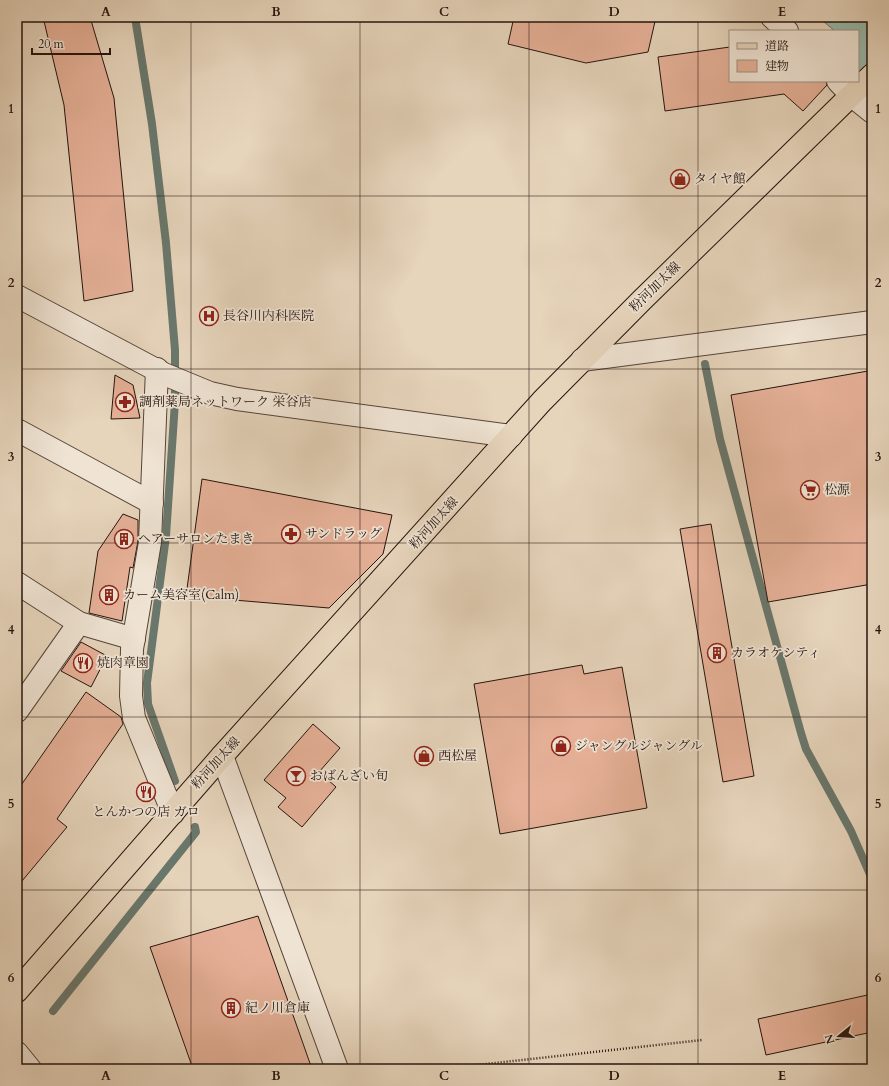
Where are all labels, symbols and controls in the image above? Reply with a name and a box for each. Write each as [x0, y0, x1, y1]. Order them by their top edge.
text: A [101, 3, 111, 21]
text: B [271, 3, 281, 21]
text: C [439, 3, 449, 21]
text: D [608, 3, 620, 21]
text: E [778, 3, 786, 21]
scale bar [32, 30, 110, 56]
legend [729, 30, 859, 82]
text: 20 m [38, 36, 65, 52]
text: 道路 [765, 38, 789, 54]
text: 建物 [765, 58, 789, 74]
text: 1 [8, 100, 14, 118]
text: 1 [875, 100, 881, 118]
shop icon: タイヤ館 [669, 168, 691, 190]
place label: タイヤ館 [694, 170, 746, 188]
street label: 粉河加太線 [625, 258, 685, 316]
text: 2 [8, 274, 15, 292]
text: 2 [875, 274, 882, 292]
hospital icon: 長谷川内科医院 [198, 305, 220, 327]
place label: 長谷川内科医院 [223, 307, 314, 325]
pharmacy icon: 調剤薬局ネットワーク 栄谷店 [114, 391, 136, 413]
place label: 調剤薬局ネットワーク 栄谷店 [139, 393, 312, 411]
text: 3 [8, 448, 15, 466]
text: 3 [875, 448, 882, 466]
supermarket icon: 松源 [799, 479, 821, 501]
place label: 松源 [824, 481, 850, 499]
street label: 粉河加太線 [406, 493, 462, 553]
pharmacy icon: サンドラッグ [280, 523, 302, 545]
place label: サンドラッグ [305, 525, 382, 543]
building icon: ヘアーサロンたまき [113, 528, 135, 550]
place label: ヘアーサロンたまき [138, 530, 254, 548]
building icon: カーム美容室(Calm) [98, 584, 120, 606]
place label: カーム美容室(Calm) [123, 586, 239, 604]
text: 4 [8, 621, 15, 639]
text: 4 [875, 621, 882, 639]
building icon: カラオケシティ [706, 642, 728, 664]
place label: カラオケシティ [731, 644, 820, 662]
restaurant icon: 焼肉章園 [72, 652, 94, 674]
place label: 焼肉章園 [97, 654, 149, 672]
street label: 粉河加太線 [188, 733, 244, 793]
shop icon: ジャングルジャングル [550, 735, 572, 757]
place label: ジャングルジャングル [575, 737, 703, 755]
shop icon: 西松屋 [413, 745, 435, 767]
place label: 西松屋 [438, 747, 477, 765]
bar icon: おばんざい旬 [285, 765, 307, 787]
place label: おばんざい旬 [310, 767, 388, 785]
restaurant icon: とんかつの店 ガロ [135, 781, 157, 803]
text: 5 [8, 795, 14, 813]
text: 5 [875, 795, 881, 813]
place label: とんかつの店 ガロ [92, 803, 200, 821]
text: 6 [8, 969, 15, 987]
text: 6 [875, 969, 882, 987]
building icon: 紀ノ川倉庫 [220, 997, 242, 1019]
place label: 紀ノ川倉庫 [245, 999, 310, 1017]
north arrow [819, 1016, 859, 1056]
text: N [821, 1032, 839, 1046]
text: A [101, 1067, 111, 1085]
text: B [271, 1067, 281, 1085]
text: C [439, 1067, 449, 1085]
text: D [608, 1067, 620, 1085]
text: E [778, 1067, 786, 1085]

